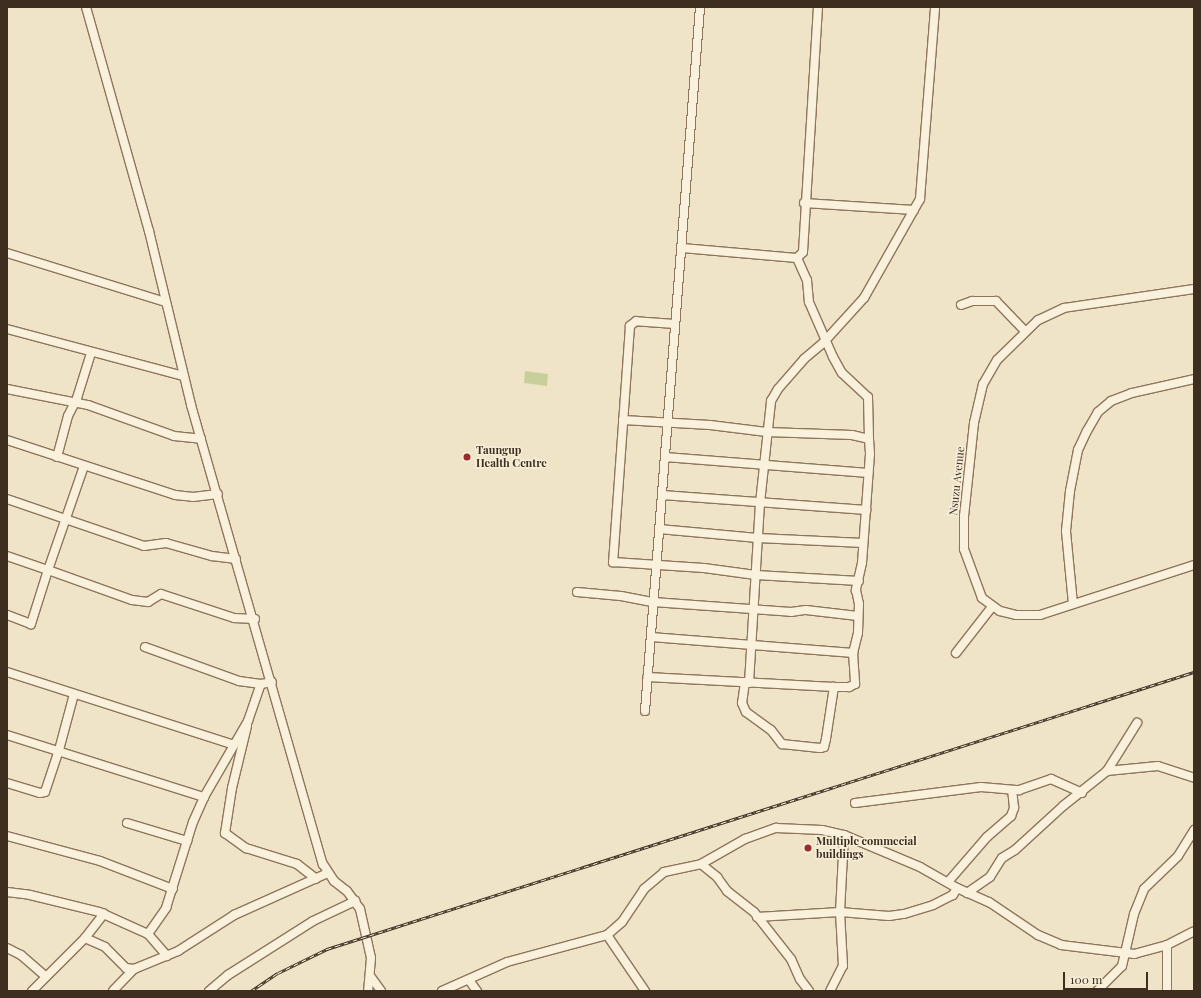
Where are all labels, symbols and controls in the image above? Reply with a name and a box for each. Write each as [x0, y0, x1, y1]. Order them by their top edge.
place label: Taungup Health Centre [476, 444, 547, 470]
street label: Nsuzu Avenue [947, 446, 967, 516]
marker: Taungup Health Centre [461, 451, 473, 463]
place label: Multiple commecial buildings [816, 835, 917, 861]
marker: Multiple commecial buildings [803, 843, 813, 853]
scale bar [1065, 964, 1150, 990]
text: 100 m [1070, 971, 1102, 987]

